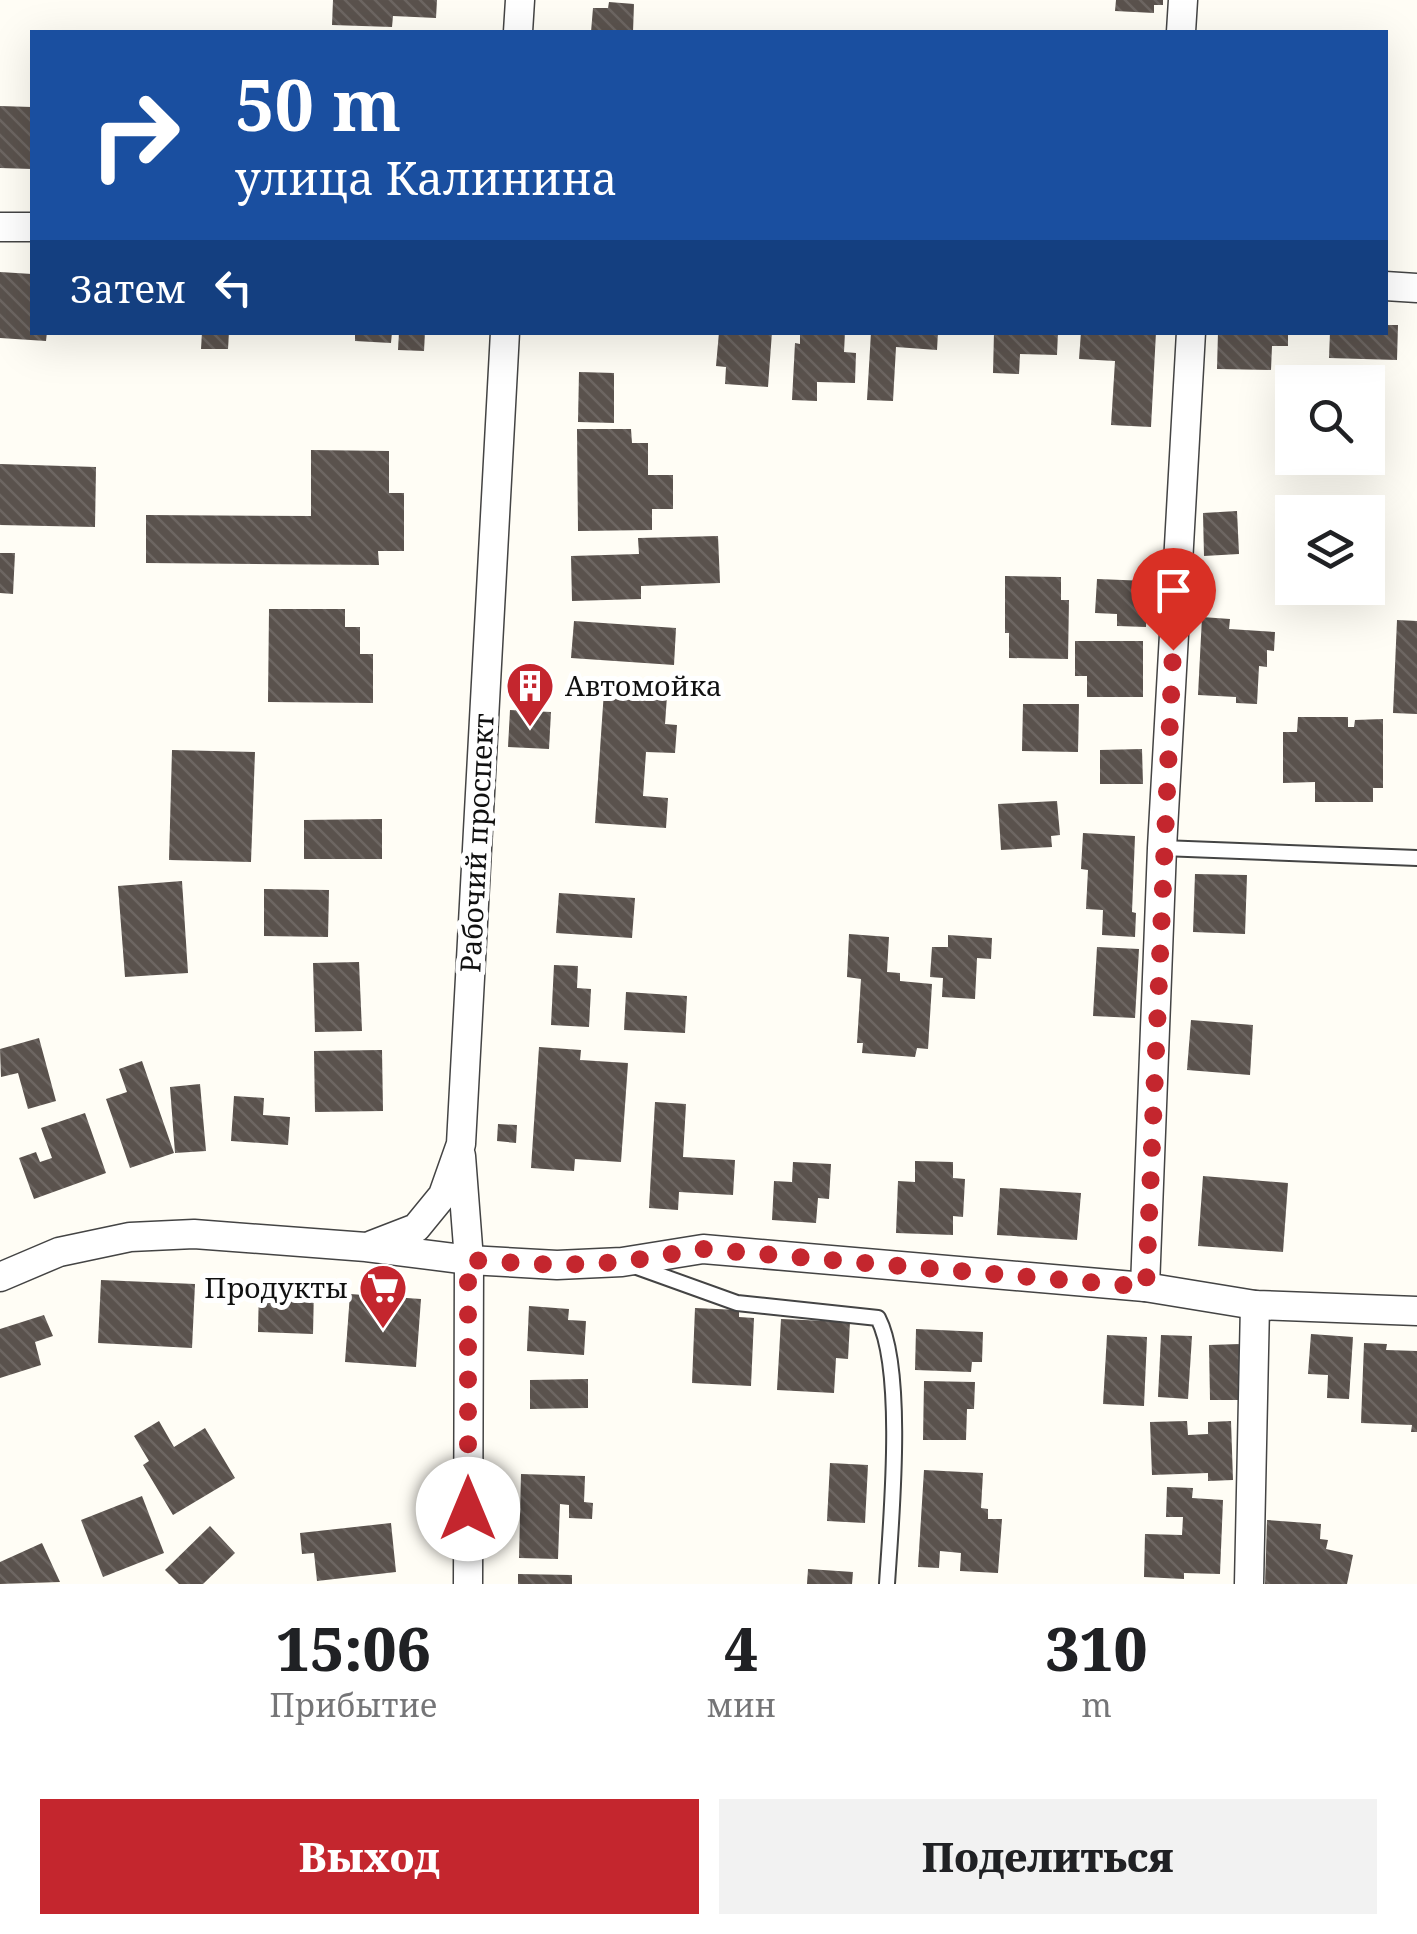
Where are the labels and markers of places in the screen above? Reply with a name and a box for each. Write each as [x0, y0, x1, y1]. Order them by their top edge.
pin [1131, 548, 1216, 651]
building icon: Автомойка [504, 660, 556, 728]
place label: Автомойка [565, 666, 722, 704]
supermarket icon: Продукты [357, 1262, 409, 1330]
place label: Продукты [204, 1268, 348, 1306]

